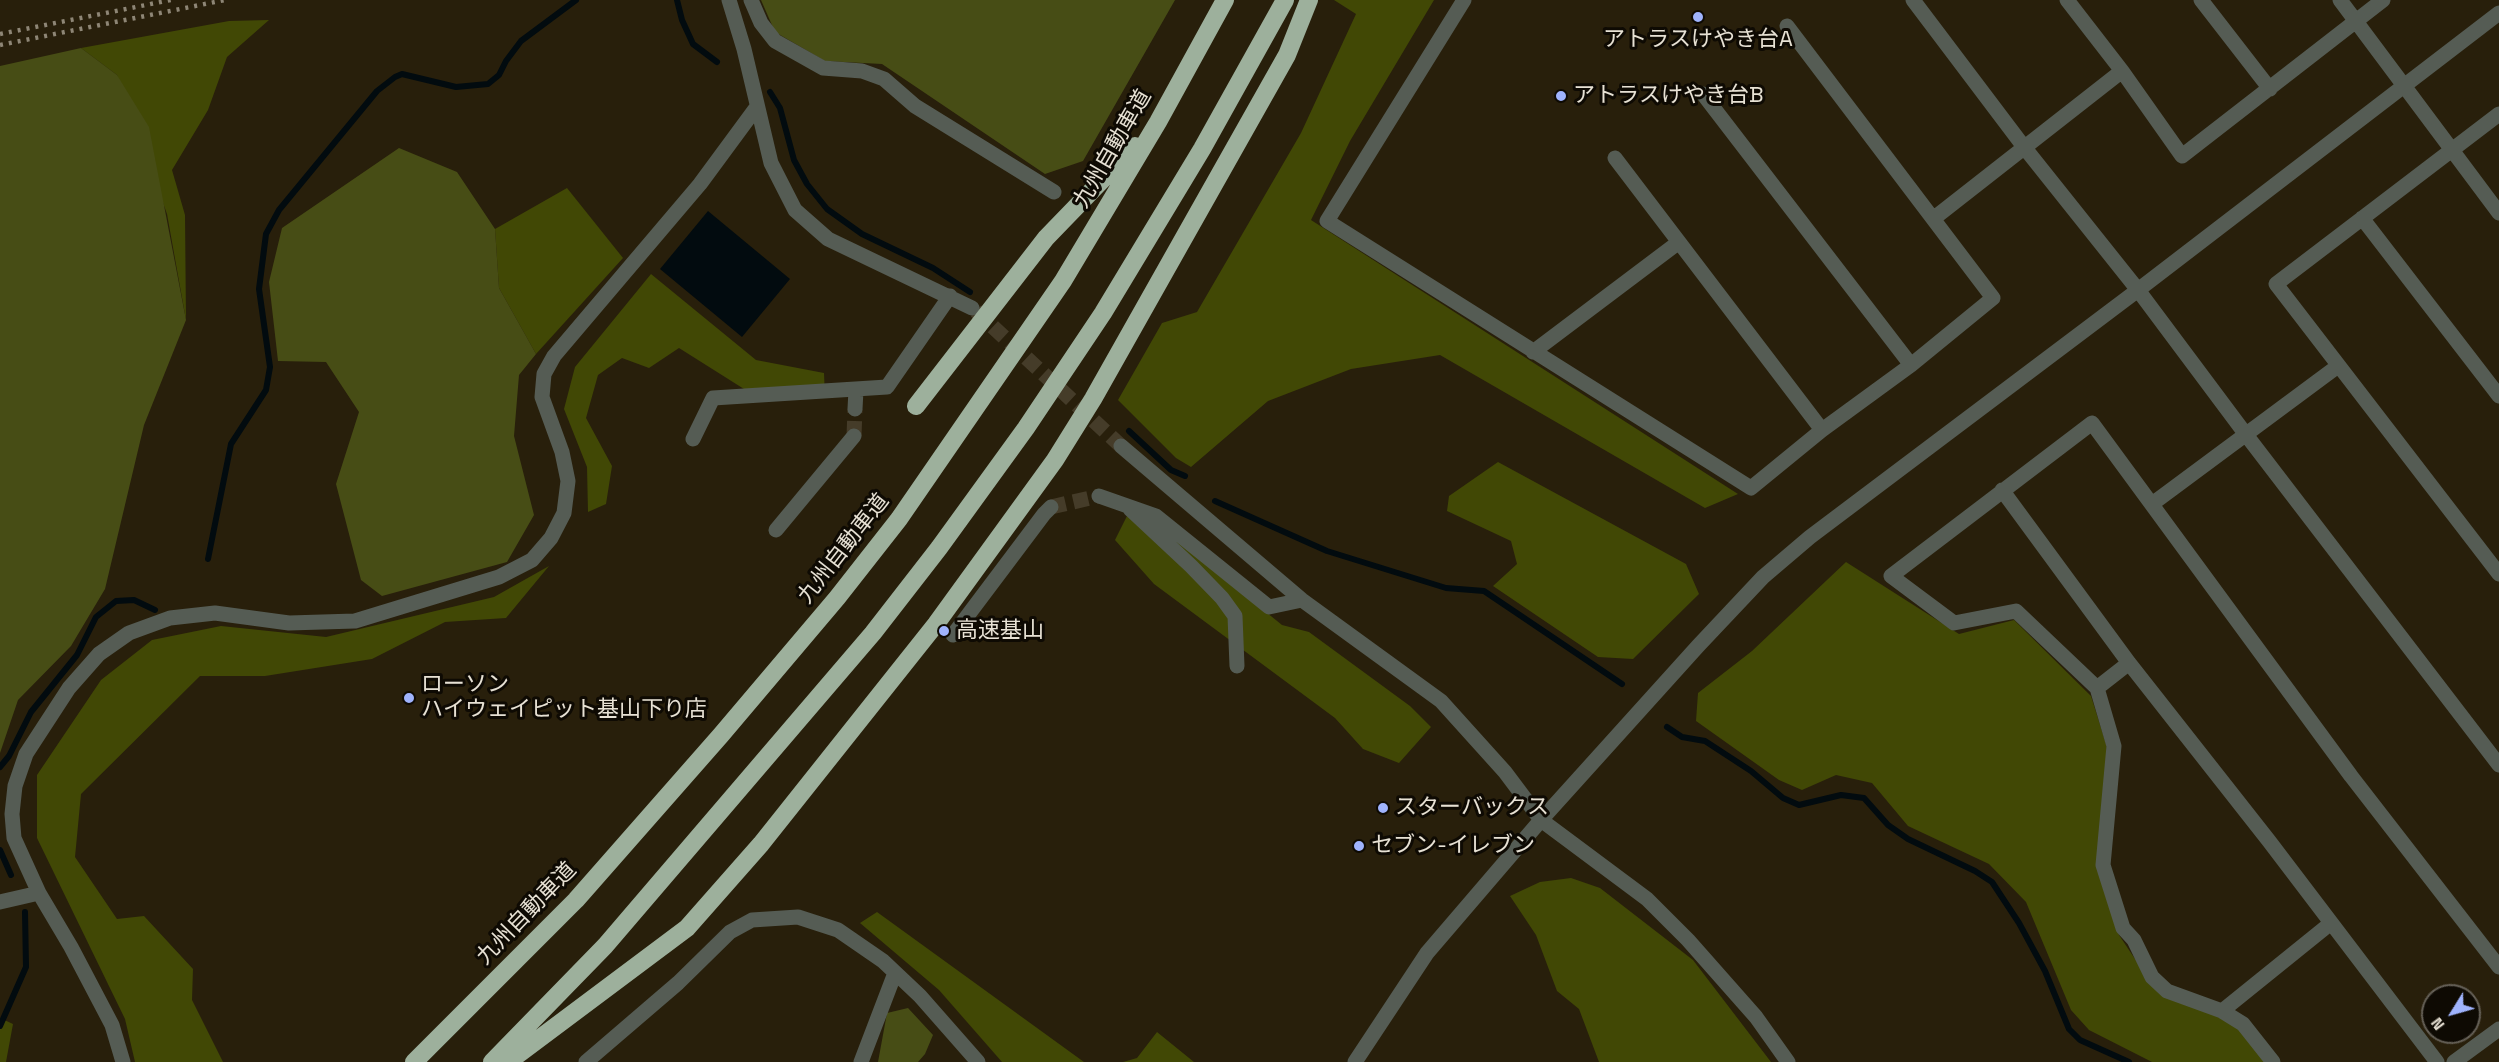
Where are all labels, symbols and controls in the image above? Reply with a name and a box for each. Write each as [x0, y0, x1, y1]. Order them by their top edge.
marker: アトラスけやき台A [1691, 10, 1705, 24]
place label: アトラスけやき台A [1603, 27, 1793, 53]
place label: アトラスけやき台B [1573, 83, 1764, 109]
street label: 九州自動車道 [1069, 85, 1157, 213]
marker: アトラスけやき台B [1554, 89, 1568, 103]
street label: 九州自動車道 [793, 489, 895, 609]
place label: 高速基山 [956, 618, 1044, 644]
marker: 高速基山 [937, 624, 951, 638]
place label: ローソン ハイウェイピット基山下り店 [421, 672, 707, 724]
marker: ローソン ハイウェイピット基山下り店 [402, 691, 416, 705]
place label: スターバックス [1395, 795, 1549, 821]
marker: スターバックス [1376, 801, 1390, 815]
place label: セブン-イレブン [1371, 833, 1535, 859]
marker: セブン-イレブン [1352, 839, 1366, 853]
street label: 九州自動車道 [472, 857, 582, 971]
north arrow [2421, 984, 2481, 1044]
text: N [2426, 1013, 2449, 1035]

